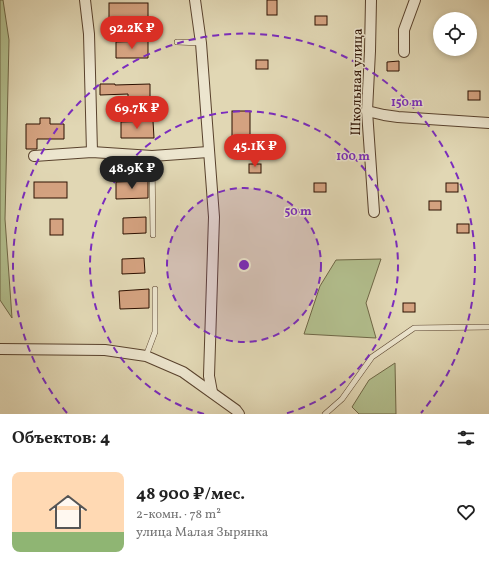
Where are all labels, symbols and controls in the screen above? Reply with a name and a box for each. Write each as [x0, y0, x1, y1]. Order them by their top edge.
map controls [433, 12, 477, 56]
button: locate [433, 12, 477, 56]
pin: 92.2K ₽ [95, 16, 169, 50]
text: 92.2K ₽ [109, 20, 155, 38]
street label: Школьная улица [347, 28, 368, 136]
text: 150 m [391, 95, 423, 111]
pin: 69.7K ₽ [100, 96, 174, 130]
text: 69.7K ₽ [115, 100, 159, 118]
pin: 45.1K ₽ [218, 134, 292, 168]
text: 45.1K ₽ [233, 138, 277, 156]
text: 100 m [336, 149, 370, 165]
pin: 48.9K ₽ [95, 156, 169, 190]
text: 48.9K ₽ [109, 160, 155, 178]
text: 50 m [284, 204, 312, 220]
centre of rings [237, 258, 251, 272]
text: Объектов: 4 [12, 427, 110, 450]
icon: filters [455, 427, 477, 449]
text: 48 900 ₽/мес. [136, 483, 245, 506]
icon: home [44, 488, 92, 536]
icon: heart [455, 501, 477, 523]
text: 2-комн. · 78 m² [136, 506, 221, 524]
text: улица Малая Зырянка [136, 524, 268, 542]

